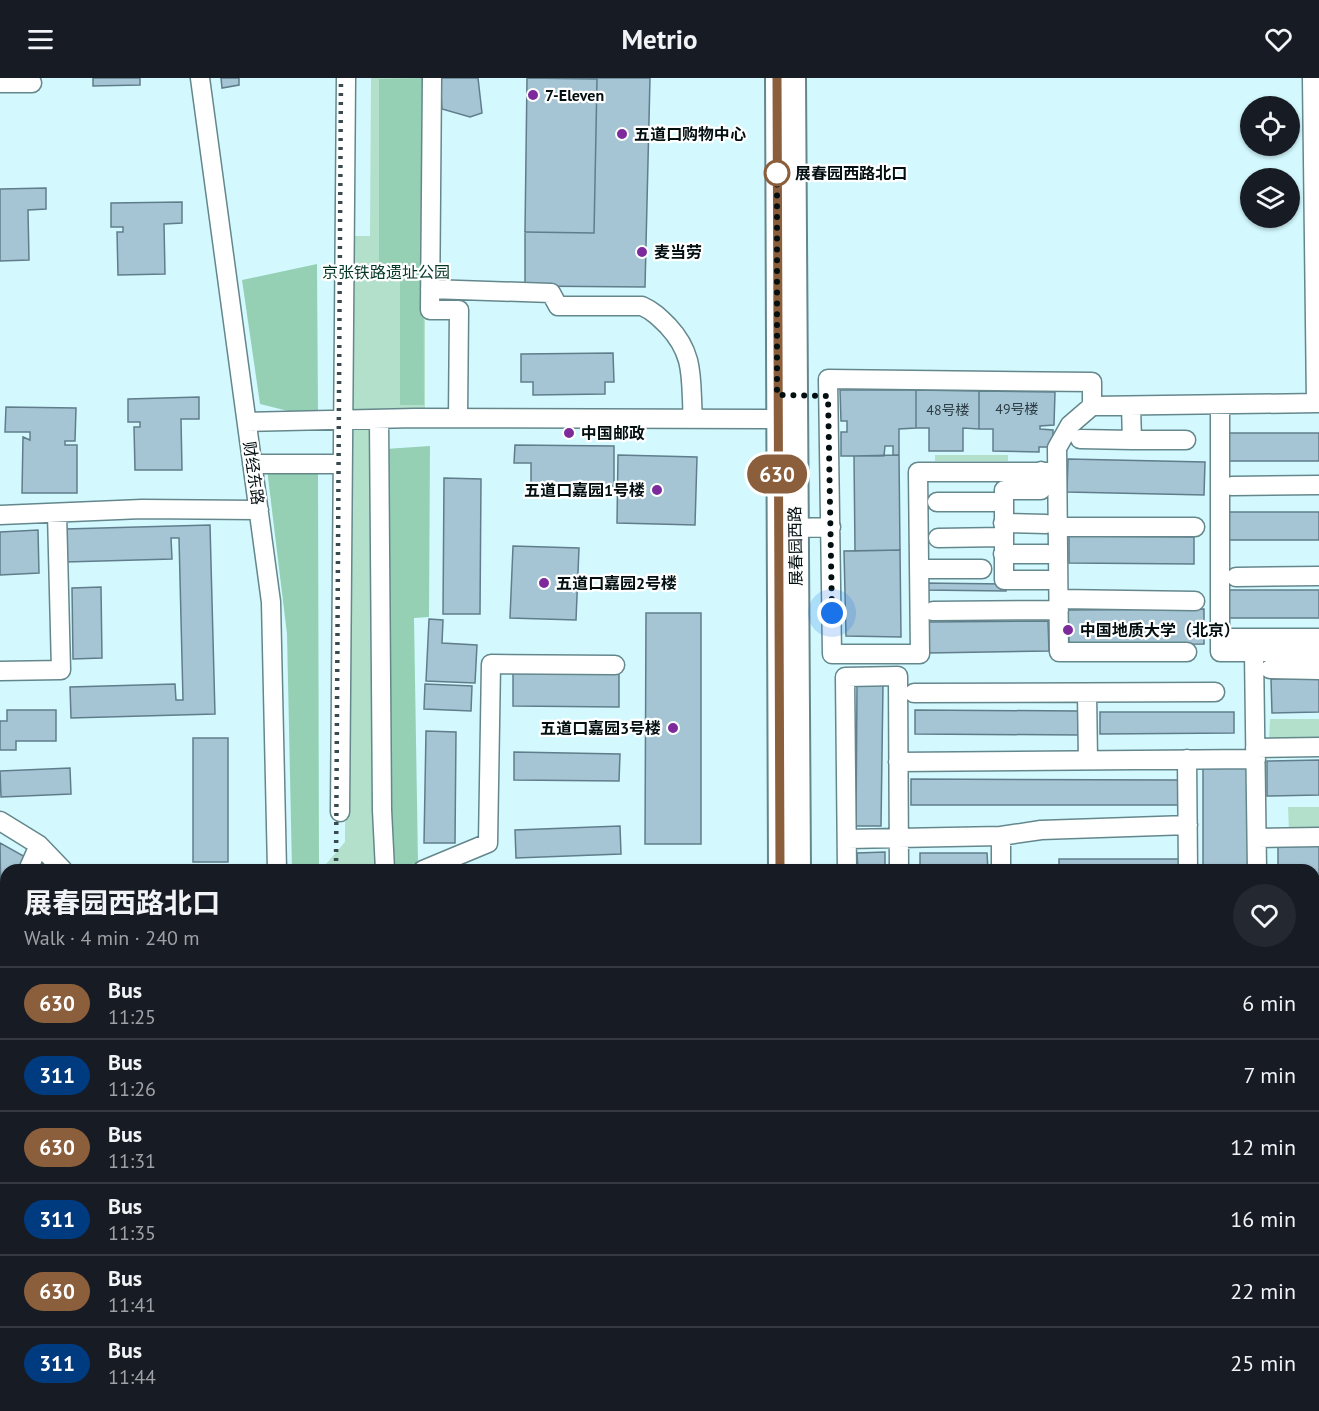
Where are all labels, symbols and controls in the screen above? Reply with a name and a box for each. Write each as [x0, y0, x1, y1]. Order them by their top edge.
text: Metrio [622, 22, 697, 56]
icon: menu [24, 23, 57, 56]
icon: heart [1262, 23, 1295, 56]
place label: 7-Eleven [545, 85, 604, 105]
marker: 7-Eleven [526, 88, 540, 102]
map controls [1240, 96, 1300, 228]
button: locate [1240, 96, 1300, 156]
place label: 五道口购物中心 [634, 124, 746, 144]
marker: 五道口购物中心 [615, 127, 629, 141]
marker: 展春园西路北口 [764, 160, 790, 186]
place label: 展春园西路北口 [795, 163, 907, 183]
button: layers [1240, 168, 1300, 228]
place label: 麦当劳 [654, 242, 702, 262]
marker: 麦当劳 [635, 245, 649, 259]
park label: 京张铁路遗址公园 [322, 262, 450, 282]
house number: 49号楼 [995, 400, 1039, 418]
house number: 48号楼 [926, 401, 970, 419]
place label: 中国邮政 [581, 423, 645, 443]
marker: 中国邮政 [562, 426, 576, 440]
street label: 财经东路 [240, 440, 268, 506]
line badge: 630 [742, 454, 812, 494]
text: 630 [759, 461, 795, 488]
place label: 五道口嘉园1号楼 [524, 480, 645, 500]
marker: 五道口嘉园1号楼 [650, 483, 664, 497]
street label: 展春园西路 [784, 506, 806, 586]
place label: 五道口嘉园2号楼 [556, 573, 677, 593]
marker: 五道口嘉园2号楼 [537, 576, 551, 590]
your location [817, 598, 847, 628]
place label: 中国地质大学（北京） [1080, 620, 1240, 640]
marker: 中国地质大学（北京） [1061, 623, 1075, 637]
place label: 五道口嘉园3号楼 [540, 718, 661, 738]
marker: 五道口嘉园3号楼 [666, 721, 680, 735]
text: 展春园西路北口 [24, 884, 220, 921]
button: heart [1233, 884, 1296, 947]
text: Walk · 4 min · 240 m [24, 925, 200, 951]
text: Bus [108, 976, 142, 1004]
text: 6 min [1242, 989, 1296, 1017]
text: 630 [39, 990, 75, 1017]
text: 11:25 [108, 1004, 156, 1030]
text: Bus [108, 1048, 142, 1076]
text: 7 min [1244, 1061, 1296, 1089]
text: 311 [39, 1062, 75, 1089]
text: 11:26 [108, 1076, 156, 1102]
text: Bus [108, 1120, 142, 1148]
text: 12 min [1230, 1133, 1296, 1161]
text: 630 [39, 1134, 75, 1161]
text: 11:31 [108, 1148, 156, 1174]
text: Bus [108, 1192, 142, 1220]
text: 16 min [1230, 1205, 1296, 1233]
text: 311 [39, 1206, 75, 1233]
text: 11:35 [108, 1220, 156, 1246]
text: Bus [108, 1264, 142, 1292]
text: 22 min [1230, 1277, 1296, 1305]
text: 630 [39, 1278, 75, 1305]
text: 11:41 [108, 1292, 156, 1318]
text: Bus [108, 1336, 142, 1364]
text: 25 min [1230, 1349, 1296, 1377]
text: 311 [39, 1350, 75, 1377]
text: 11:44 [108, 1364, 156, 1390]

